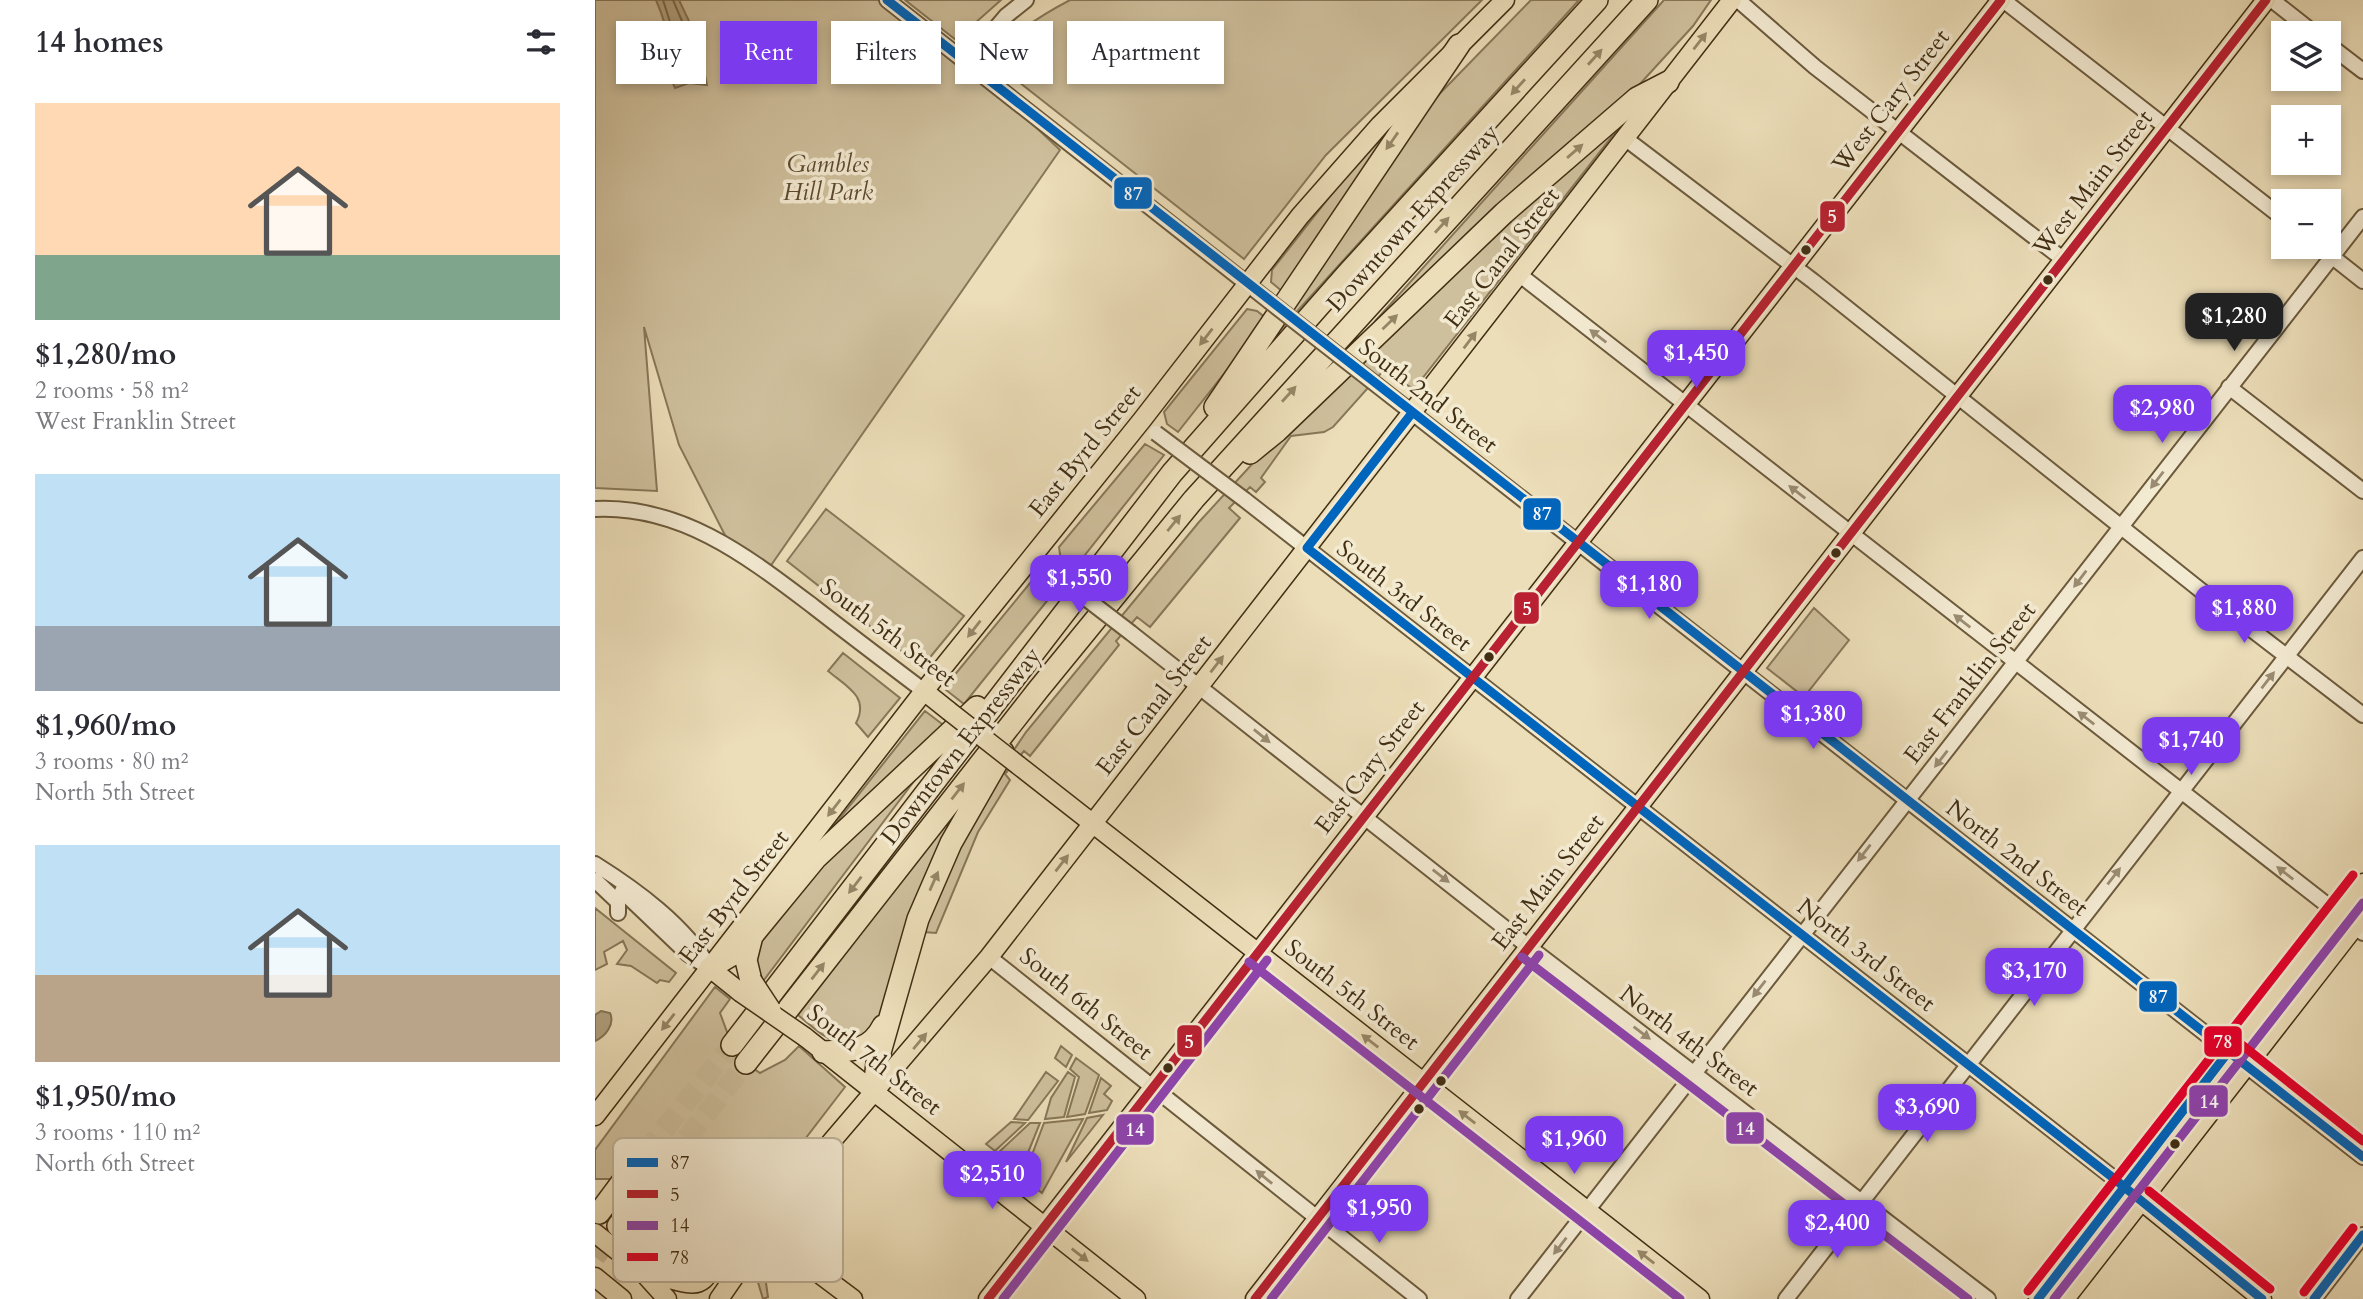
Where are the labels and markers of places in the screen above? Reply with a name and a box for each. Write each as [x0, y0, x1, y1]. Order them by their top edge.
unlabelled marker [1799, 243, 1813, 257]
unlabelled marker [2041, 273, 2055, 287]
pin: $1,280 [2177, 294, 2291, 353]
pin: $1,450 [1639, 330, 1753, 390]
pin: $2,980 [2105, 386, 2219, 445]
unlabelled marker [1829, 546, 1843, 560]
pin: $1,550 [1022, 556, 1136, 615]
pin: $1,180 [1592, 562, 1706, 621]
pin: $1,880 [2187, 586, 2301, 645]
unlabelled marker [1482, 650, 1496, 664]
pin: $1,380 [1756, 692, 1870, 751]
pin: $1,740 [2134, 718, 2248, 777]
pin: $3,170 [1977, 948, 2091, 1008]
unlabelled marker [1161, 1061, 1175, 1075]
unlabelled marker [1434, 1074, 1448, 1088]
pin: $3,690 [1870, 1084, 1984, 1144]
unlabelled marker [1412, 1102, 1426, 1116]
pin: $1,960 [1517, 1116, 1631, 1176]
unlabelled marker [2168, 1137, 2182, 1151]
pin: $2,510 [935, 1152, 1049, 1211]
pin: $1,950 [1322, 1186, 1436, 1245]
pin: $2,400 [1780, 1200, 1894, 1260]

